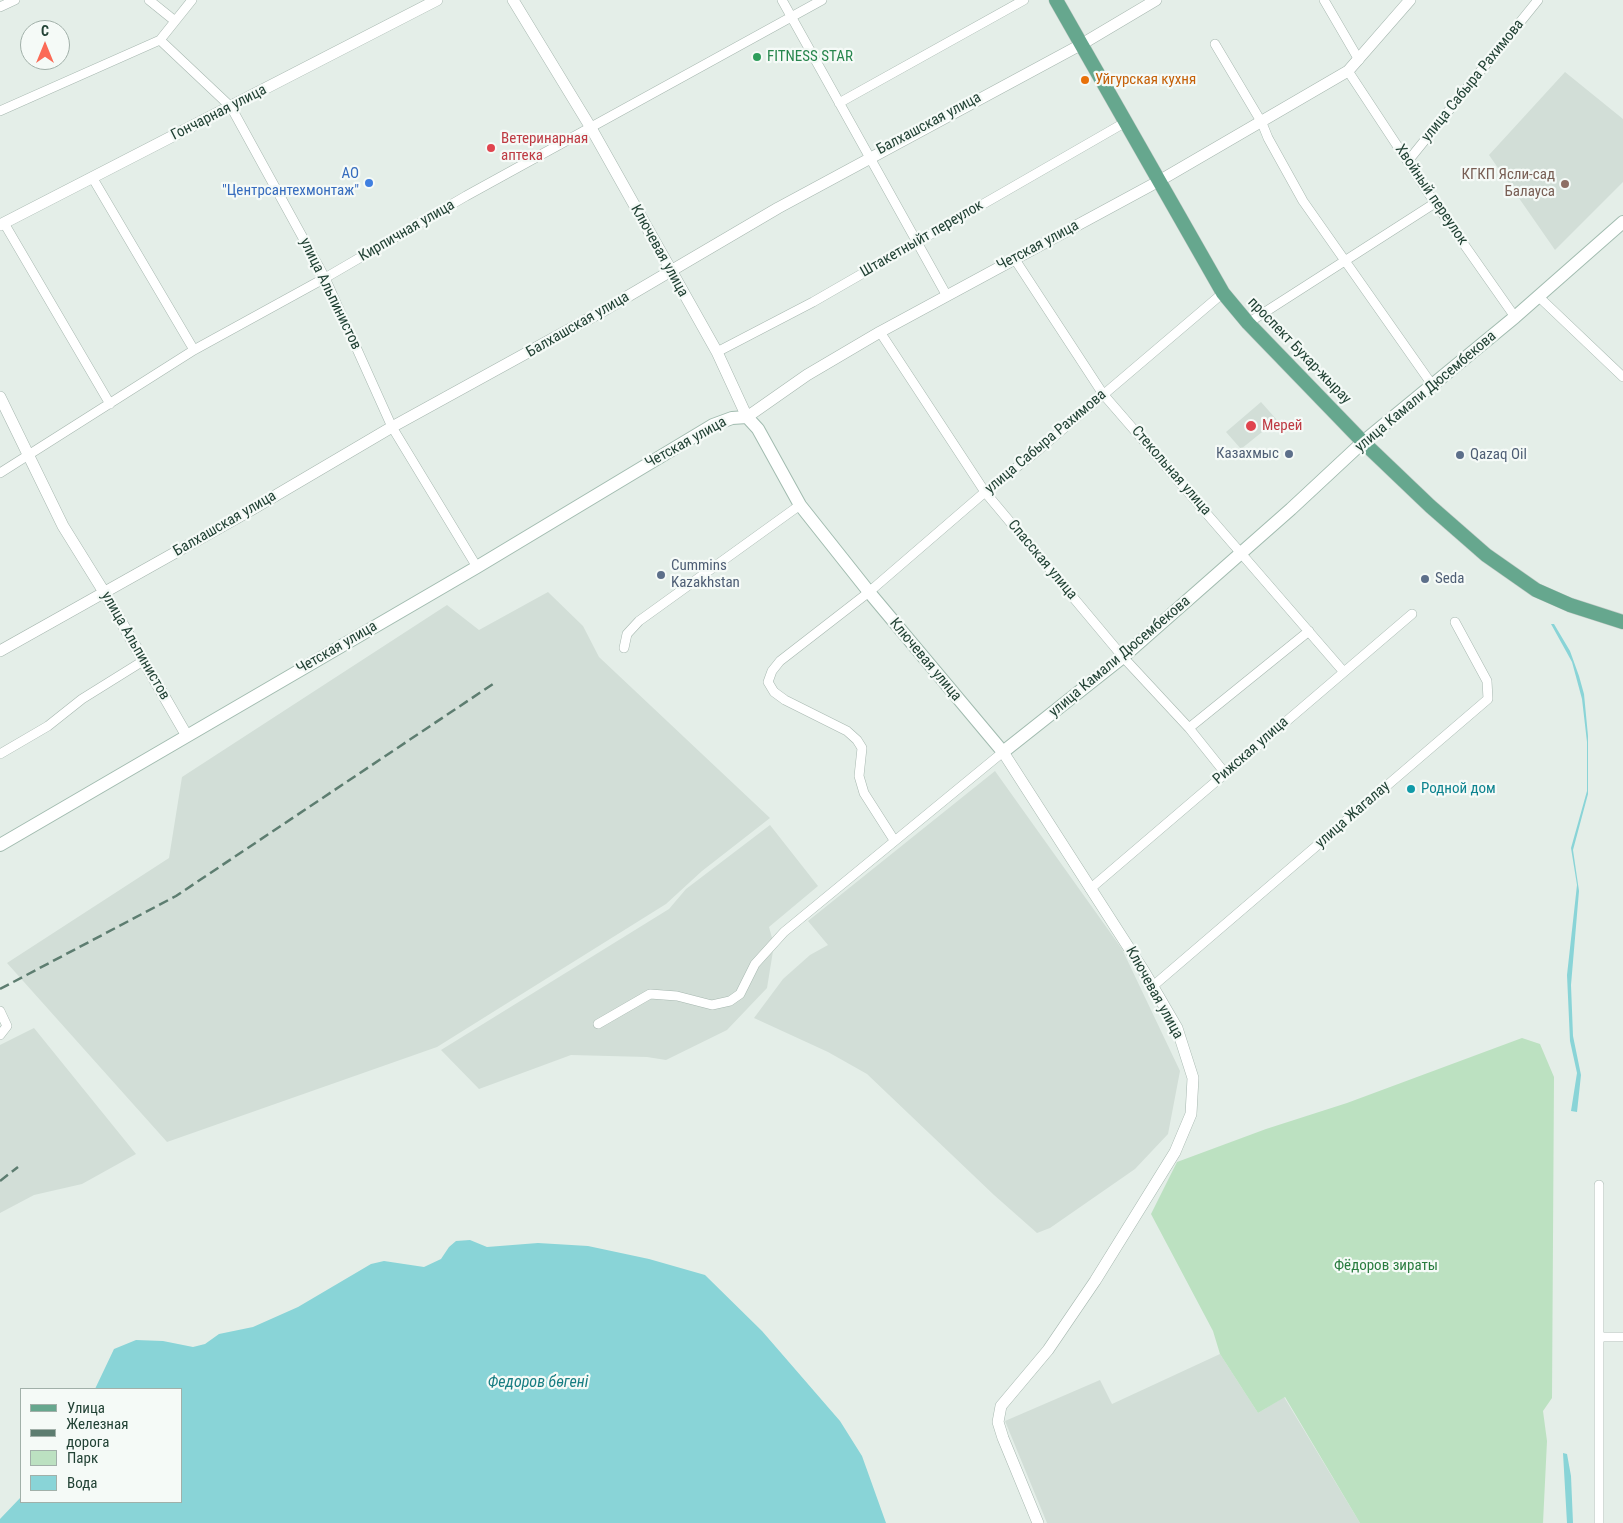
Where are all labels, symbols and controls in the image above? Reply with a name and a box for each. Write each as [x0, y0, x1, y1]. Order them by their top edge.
street label: улица Сабыра Рахимова [1418, 16, 1528, 146]
north arrow [20, 20, 70, 70]
text: С [41, 23, 49, 39]
place label: FITNESS STAR [767, 48, 853, 66]
marker: FITNESS STAR [751, 51, 763, 63]
place label: Уйгурская кухня [1095, 71, 1196, 89]
marker: Уйгурская кухня [1079, 74, 1091, 86]
street label: Гончарная улица [168, 81, 270, 145]
street label: Балхашская улица [874, 89, 984, 159]
place label: Ветеринарная аптека [501, 130, 588, 165]
street label: Хвойный переулок [1391, 141, 1471, 249]
marker: Ветеринарная аптека [485, 142, 497, 154]
place label: АО "Центрсантехмонтаж" [222, 165, 359, 200]
place label: КГКП Ясли-сад Балауса [1462, 166, 1555, 201]
marker: АО "Центрсантехмонтаж" [363, 177, 375, 189]
marker: КГКП Ясли-сад Балауса [1559, 178, 1571, 190]
street label: Кирпичная улица [356, 196, 458, 266]
street label: Штакетныйт переулок [857, 197, 987, 281]
street label: Ключевая улица [626, 202, 692, 300]
street label: Четская улица [994, 217, 1082, 275]
street label: улица Альпинистов [295, 235, 365, 353]
street label: Балхашская улица [523, 288, 633, 362]
street label: проспект Бухар-жырау [1243, 294, 1355, 408]
street label: улица Камали Дюсембекова [1352, 328, 1500, 456]
street label: улица Сабыра Рахимова [982, 386, 1110, 498]
street label: Четская улица [642, 413, 730, 473]
place label: Мерей [1262, 417, 1302, 435]
marker: Мерей [1244, 419, 1258, 433]
street label: Стекольная улица [1127, 423, 1215, 519]
place label: Казахмыс [1216, 445, 1279, 463]
place label: Qazaq Oil [1470, 446, 1527, 464]
marker: Казахмыс [1283, 448, 1295, 460]
marker: Qazaq Oil [1454, 449, 1466, 461]
street label: Балхашская улица [170, 487, 280, 561]
street label: Спасская улица [1003, 516, 1081, 604]
place label: Cummins Kazakhstan [671, 557, 740, 592]
marker: Cummins Kazakhstan [655, 569, 667, 581]
place label: Seda [1435, 570, 1464, 588]
marker: Seda [1419, 573, 1431, 585]
street label: улица Альпинистов [97, 589, 173, 703]
street label: улица Камали Дюсембекова [1046, 593, 1194, 721]
street label: Ключевая улица [885, 615, 965, 705]
street label: Четская улица [294, 618, 380, 678]
street label: Рижская улица [1210, 713, 1292, 789]
street label: улица Жагалау [1312, 778, 1394, 852]
place label: Родной дом [1421, 780, 1496, 798]
marker: Родной дом [1405, 783, 1417, 795]
street label: Ключевая улица [1121, 944, 1187, 1042]
park label: Фёдоров зираты [1334, 1257, 1438, 1275]
water label: Федоров бөгені [488, 1373, 588, 1393]
legend [20, 1388, 182, 1503]
text: Улица [67, 1399, 105, 1417]
text: Железная дорога [66, 1415, 128, 1451]
text: Парк [67, 1449, 98, 1467]
text: Вода [67, 1474, 97, 1492]

